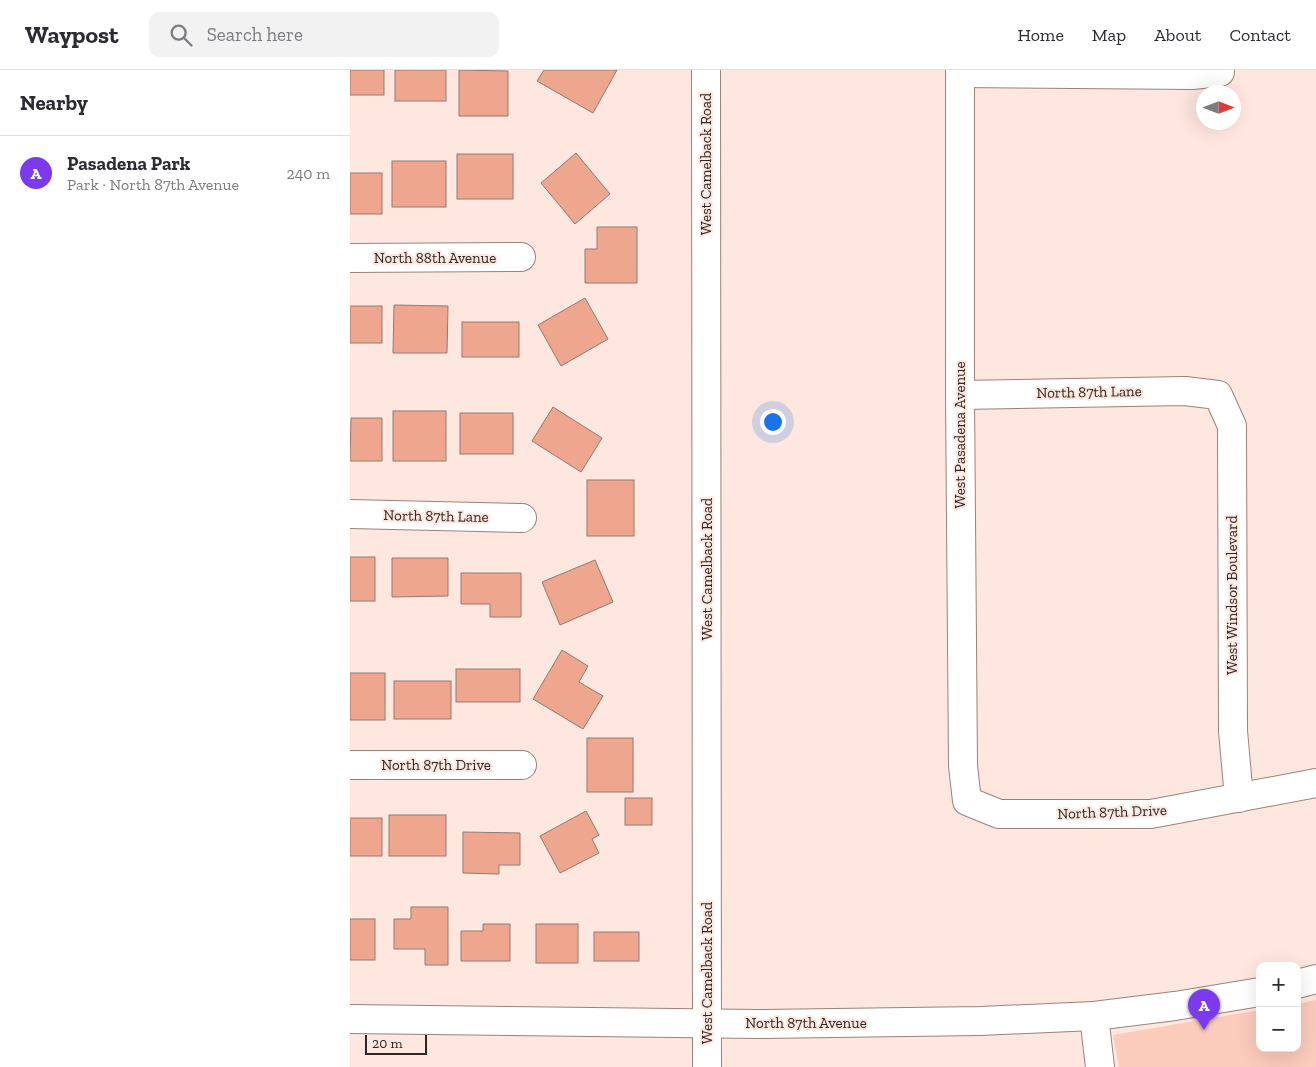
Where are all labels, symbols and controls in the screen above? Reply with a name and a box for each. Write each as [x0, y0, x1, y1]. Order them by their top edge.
search box [149, 12, 499, 57]
text: Waypost [25, 20, 119, 49]
icon: search [167, 21, 195, 49]
text: Search here [207, 23, 303, 46]
text: Home [1017, 24, 1064, 46]
text: Map [1092, 24, 1126, 46]
text: About [1154, 24, 1201, 46]
text: Contact [1229, 24, 1291, 46]
north arrow [1196, 85, 1241, 130]
text: Nearby [20, 90, 88, 115]
street label: West Camelback Road [697, 92, 715, 235]
text: Pasadena Park [67, 152, 190, 175]
text: A [31, 164, 42, 183]
text: 240 m [286, 164, 330, 183]
text: Park · North 87th Avenue [67, 175, 239, 194]
street label: North 88th Avenue [374, 249, 496, 267]
street label: West Pasadena Avenue [951, 361, 969, 509]
street label: North 87th Lane [1036, 382, 1142, 402]
your location [760, 409, 786, 435]
street label: West Camelback Road [698, 497, 716, 640]
street label: North 87th Lane [383, 506, 489, 526]
street label: West Windsor Boulevard [1223, 515, 1241, 675]
street label: North 87th Drive [381, 756, 491, 774]
street label: North 87th Drive [1057, 801, 1167, 823]
street label: West Camelback Road [698, 901, 716, 1044]
map controls [1256, 962, 1301, 1052]
button: + [1256, 962, 1301, 1007]
pin: A [1188, 989, 1220, 1030]
button: − [1256, 1007, 1301, 1052]
street label: North 87th Avenue [745, 1014, 867, 1032]
scale bar [365, 1032, 428, 1055]
text: 20 m [372, 1035, 403, 1052]

